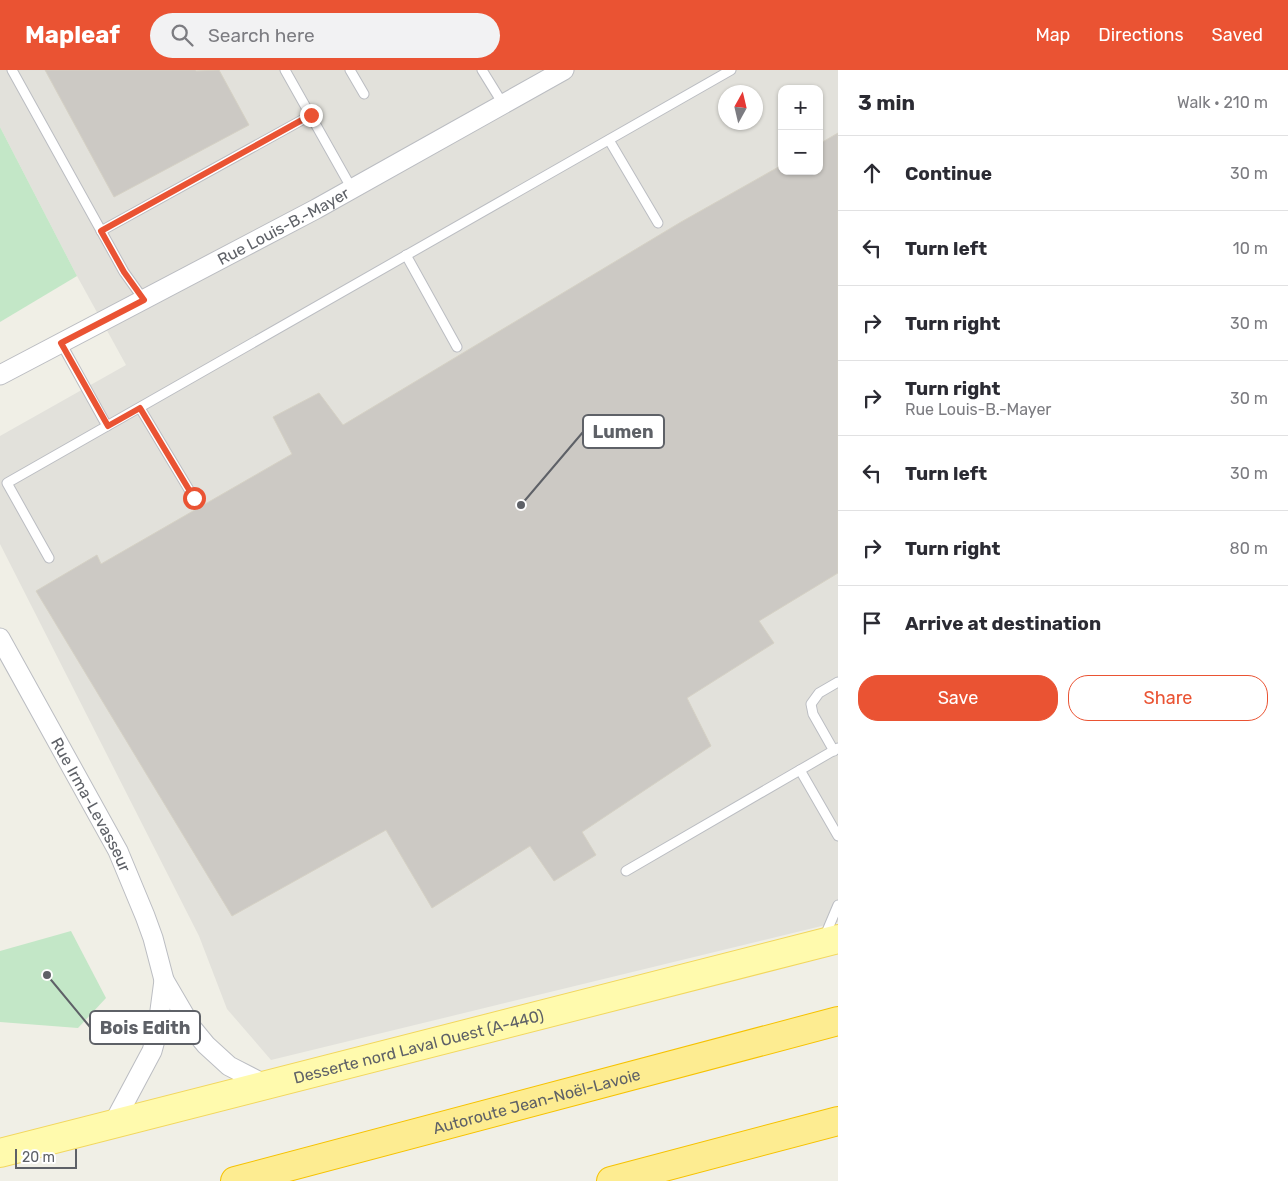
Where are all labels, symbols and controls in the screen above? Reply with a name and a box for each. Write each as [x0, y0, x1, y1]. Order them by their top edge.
search box [150, 13, 500, 58]
text: Mapleaf [25, 21, 120, 49]
icon: search [168, 21, 196, 49]
text: Search here [208, 24, 315, 47]
text: Map [1035, 24, 1070, 46]
text: Directions [1098, 24, 1184, 46]
text: Saved [1212, 24, 1263, 46]
north arrow [718, 85, 763, 130]
map controls [778, 85, 823, 175]
button: + [778, 85, 823, 130]
text: 3 min [858, 90, 915, 115]
text: Walk · 210 m [1177, 93, 1268, 112]
route end [300, 104, 323, 127]
button: − [778, 130, 823, 175]
icon: ahead [858, 159, 886, 187]
text: Continue [905, 162, 992, 185]
text: 30 m [1230, 164, 1268, 183]
street label: Rue Louis-B.-Mayer [214, 183, 352, 269]
icon: left [858, 234, 886, 262]
text: Turn left [905, 237, 987, 260]
text: 10 m [1233, 239, 1268, 258]
icon: right [858, 309, 886, 337]
text: Turn right [905, 312, 1000, 335]
text: 30 m [1230, 314, 1268, 333]
text: Turn right [905, 377, 1000, 400]
icon: right [858, 384, 886, 412]
text: 30 m [1230, 389, 1268, 408]
text: Rue Louis-B.-Mayer [905, 400, 1051, 419]
callout: Lumen [583, 415, 664, 448]
text: Lumen [593, 421, 653, 443]
icon: left [858, 459, 886, 487]
text: Turn left [905, 462, 987, 485]
text: 30 m [1230, 464, 1268, 483]
route start [183, 487, 206, 510]
icon: right [858, 534, 886, 562]
text: Turn right [905, 537, 1000, 560]
text: 80 m [1230, 539, 1268, 558]
icon: arrive [858, 609, 886, 637]
text: Arrive at destination [905, 612, 1101, 635]
button: Save [858, 675, 1058, 721]
button: Share [1068, 675, 1268, 721]
street label: Rue Irma-Levasseur [47, 734, 135, 875]
street label: Desserte nord Laval Ouest (A-440) [291, 1005, 546, 1087]
callout: Bois Edith [90, 1011, 200, 1044]
text: Bois Edith [100, 1017, 190, 1039]
street label: Autoroute Jean-Noël-Lavoie [431, 1064, 642, 1138]
scale bar [15, 1146, 78, 1169]
text: 20 m [22, 1149, 55, 1166]

